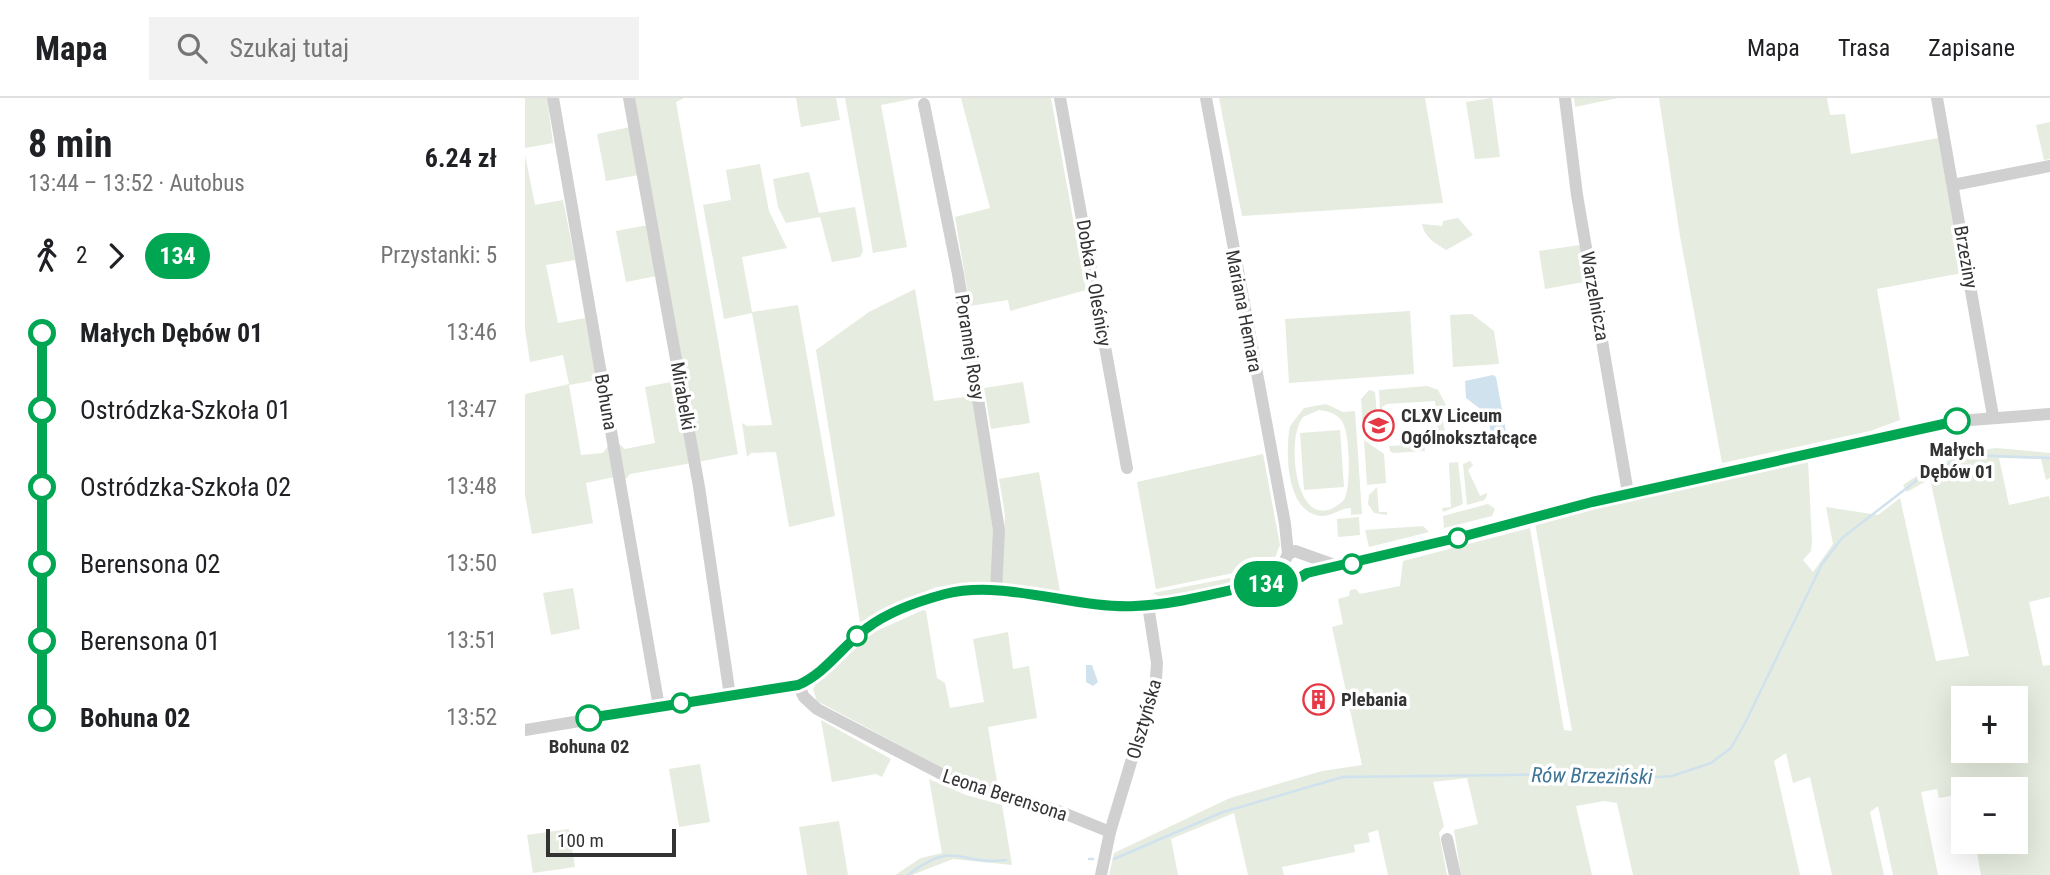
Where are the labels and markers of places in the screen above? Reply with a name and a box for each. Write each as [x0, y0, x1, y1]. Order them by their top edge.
place label: CLXV Liceum Ogólnokształcące [1401, 404, 1537, 449]
marker: Małych Dębów 01 [1944, 408, 1970, 434]
school or university icon: CLXV Liceum Ogólnokształcące [1361, 409, 1395, 443]
place label: Małych Dębów 01 [1920, 438, 1994, 483]
unlabelled marker [1448, 528, 1468, 548]
unlabelled marker [1342, 554, 1362, 574]
unlabelled marker [847, 626, 867, 646]
building icon: Plebania [1301, 682, 1335, 716]
place label: Plebania [1341, 688, 1407, 711]
unlabelled marker [671, 693, 691, 713]
marker: Bohuna 02 [576, 705, 602, 731]
place label: Bohuna 02 [549, 735, 629, 758]

